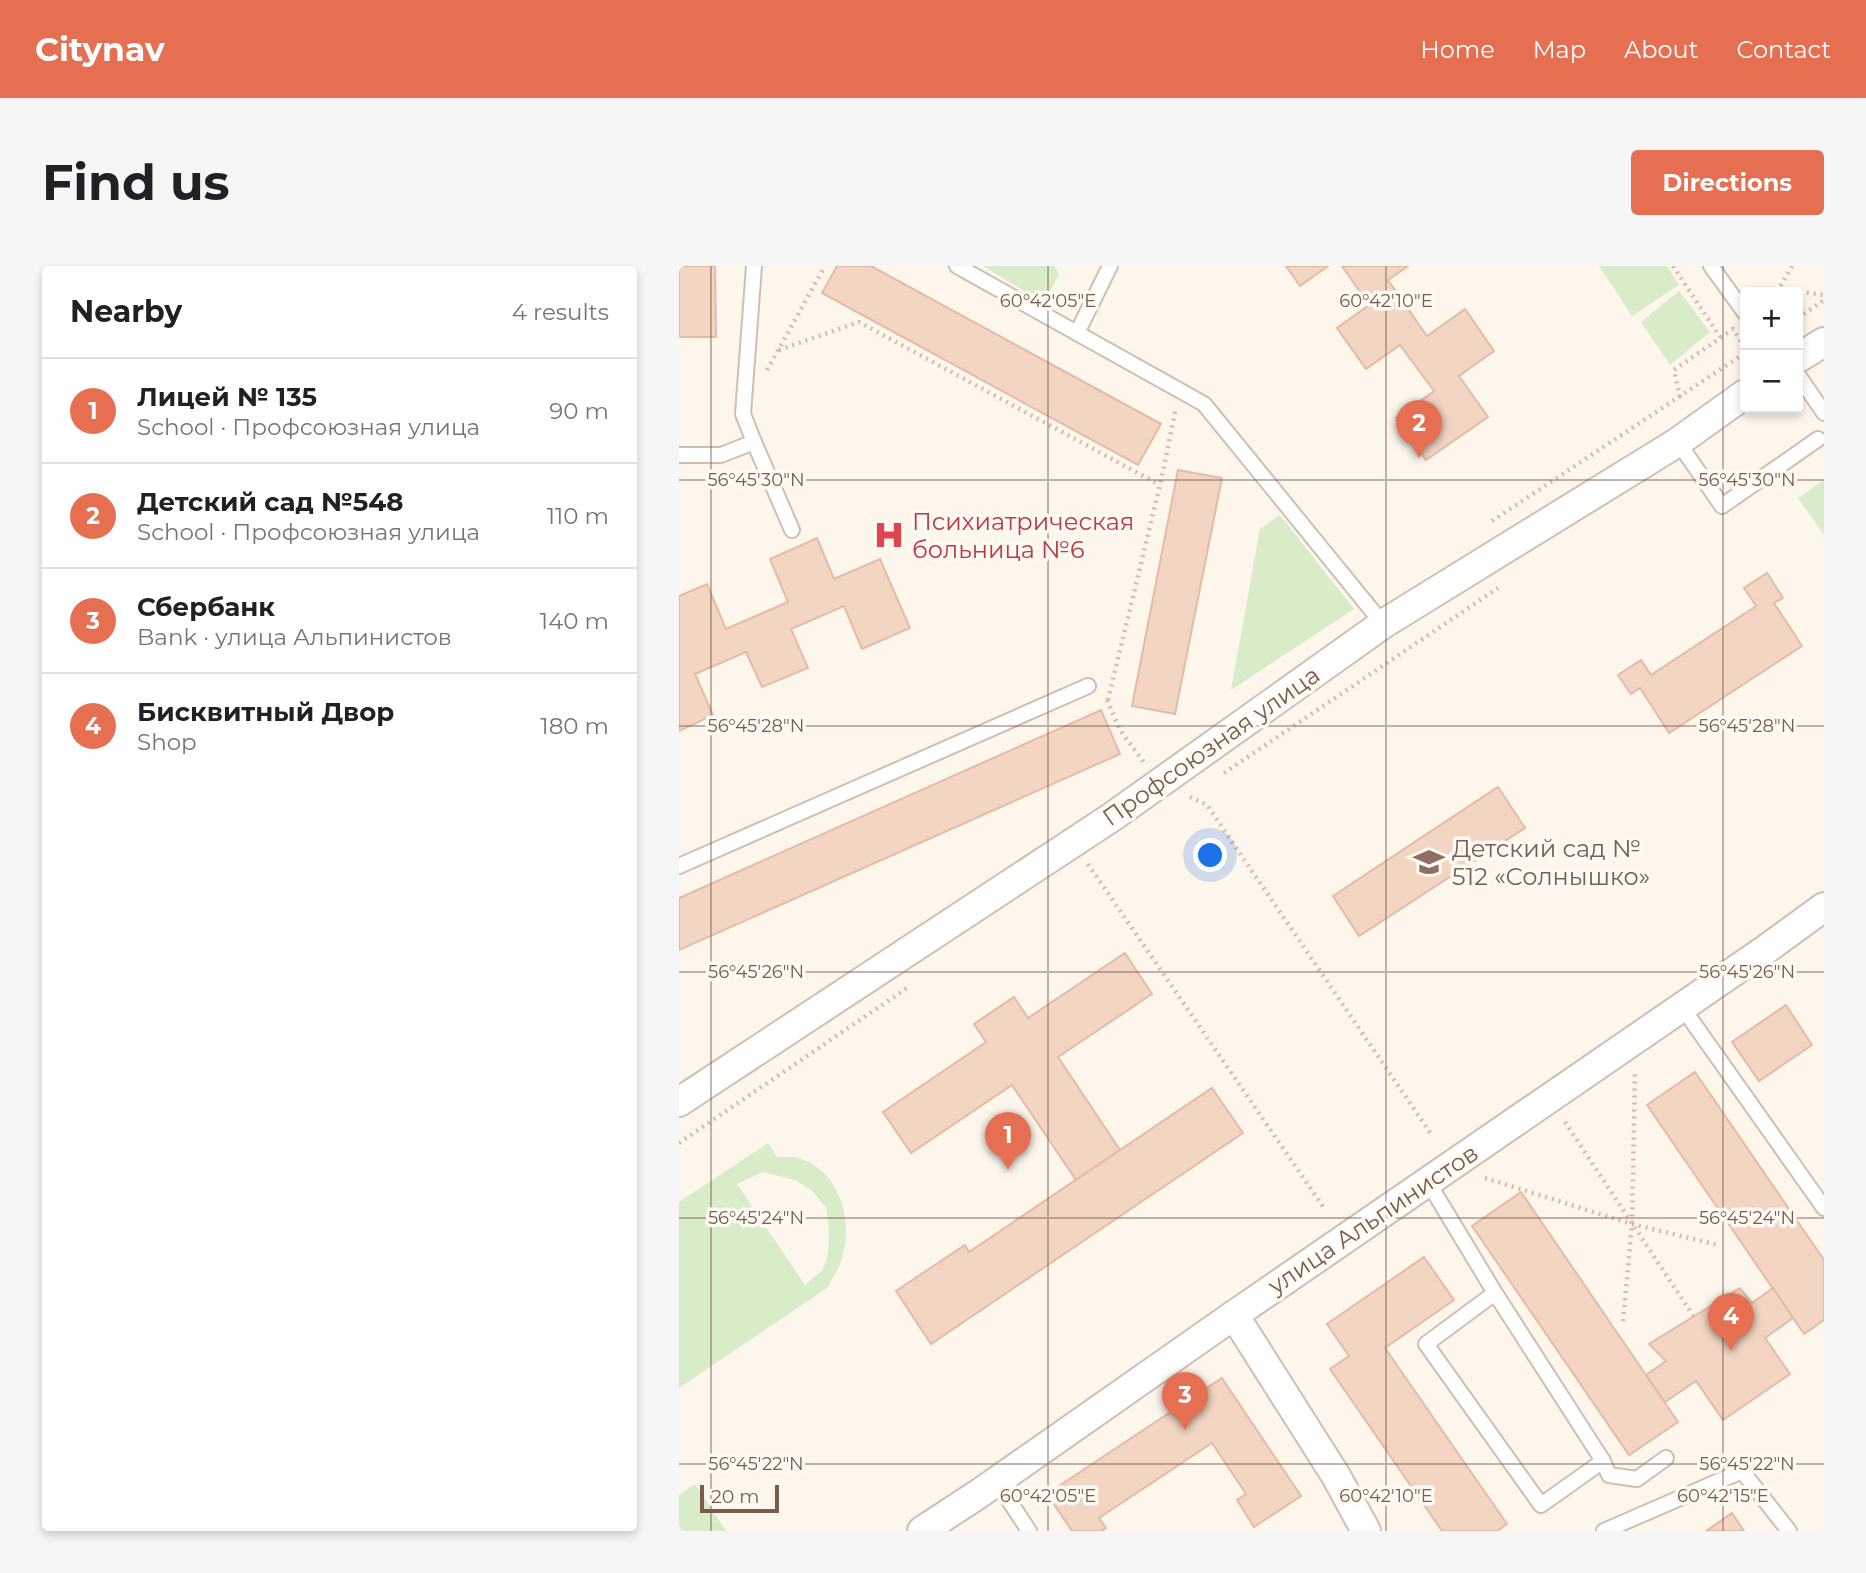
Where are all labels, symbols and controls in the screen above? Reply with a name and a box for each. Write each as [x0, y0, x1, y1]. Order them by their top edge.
text: Citynav [35, 29, 165, 69]
text: Home [1420, 35, 1495, 64]
text: Map [1533, 35, 1586, 64]
text: About [1624, 35, 1698, 64]
text: Contact [1736, 35, 1831, 64]
button: Directions [1631, 150, 1824, 215]
text: Find us [42, 153, 230, 212]
map controls [1740, 287, 1803, 413]
button: + [1740, 287, 1803, 350]
text: 60°42'05"E [1000, 290, 1096, 312]
text: 60°42'10"E [1339, 290, 1433, 312]
text: Nearby [70, 293, 182, 330]
text: 4 results [512, 298, 609, 326]
button: − [1740, 350, 1803, 413]
text: Лицей № 135 [137, 381, 317, 413]
text: 1 [88, 397, 98, 425]
text: 90 m [549, 397, 609, 425]
pin: 2 [1396, 400, 1442, 458]
text: School · Профсоюзная улица [137, 413, 480, 441]
text: 56°45'30"N [707, 469, 805, 491]
text: 56°45'30"N [1698, 469, 1796, 491]
text: Детский сад №548 [137, 486, 404, 518]
text: 2 [86, 502, 100, 530]
text: 110 m [547, 502, 609, 530]
place label: Психиатрическая больница №6 [912, 507, 1134, 564]
text: School · Профсоюзная улица [137, 518, 480, 546]
hospital icon: Психиатрическая больница №6 [872, 518, 906, 552]
text: Сбербанк [137, 591, 275, 623]
text: 3 [86, 607, 100, 635]
text: 140 m [540, 607, 609, 635]
text: Bank · улица Альпинистов [137, 623, 452, 651]
street label: Профсоюзная улица [1097, 660, 1325, 832]
text: Бисквитный Двор [137, 696, 394, 728]
text: 4 [85, 712, 101, 740]
text: 180 m [540, 712, 609, 740]
text: 56°45'28"N [708, 715, 804, 737]
text: 56°45'28"N [1699, 715, 1795, 737]
text: Shop [137, 728, 197, 756]
place label: Детский сад № 512 «Солнышко» [1452, 834, 1650, 891]
your location [1193, 838, 1227, 872]
school or university icon: Детский сад № 512 «Солнышко» [1412, 845, 1446, 879]
text: 56°45'26"N [708, 961, 804, 983]
text: 56°45'26"N [1699, 961, 1795, 983]
pin: 1 [985, 1112, 1031, 1170]
street label: улица Альпинистов [1262, 1138, 1484, 1301]
text: 56°45'24"N [708, 1207, 804, 1229]
text: 56°45'24"N [1699, 1207, 1795, 1229]
pin: 4 [1708, 1293, 1754, 1351]
pin: 3 [1162, 1372, 1208, 1430]
text: 56°45'22"N [708, 1453, 804, 1475]
text: 56°45'22"N [1699, 1453, 1795, 1475]
scale bar [700, 1482, 779, 1514]
text: 20 m [711, 1485, 759, 1508]
text: 60°42'05"E [1000, 1485, 1096, 1507]
text: 60°42'10"E [1339, 1485, 1433, 1507]
text: 60°42'15"E [1677, 1485, 1769, 1507]

